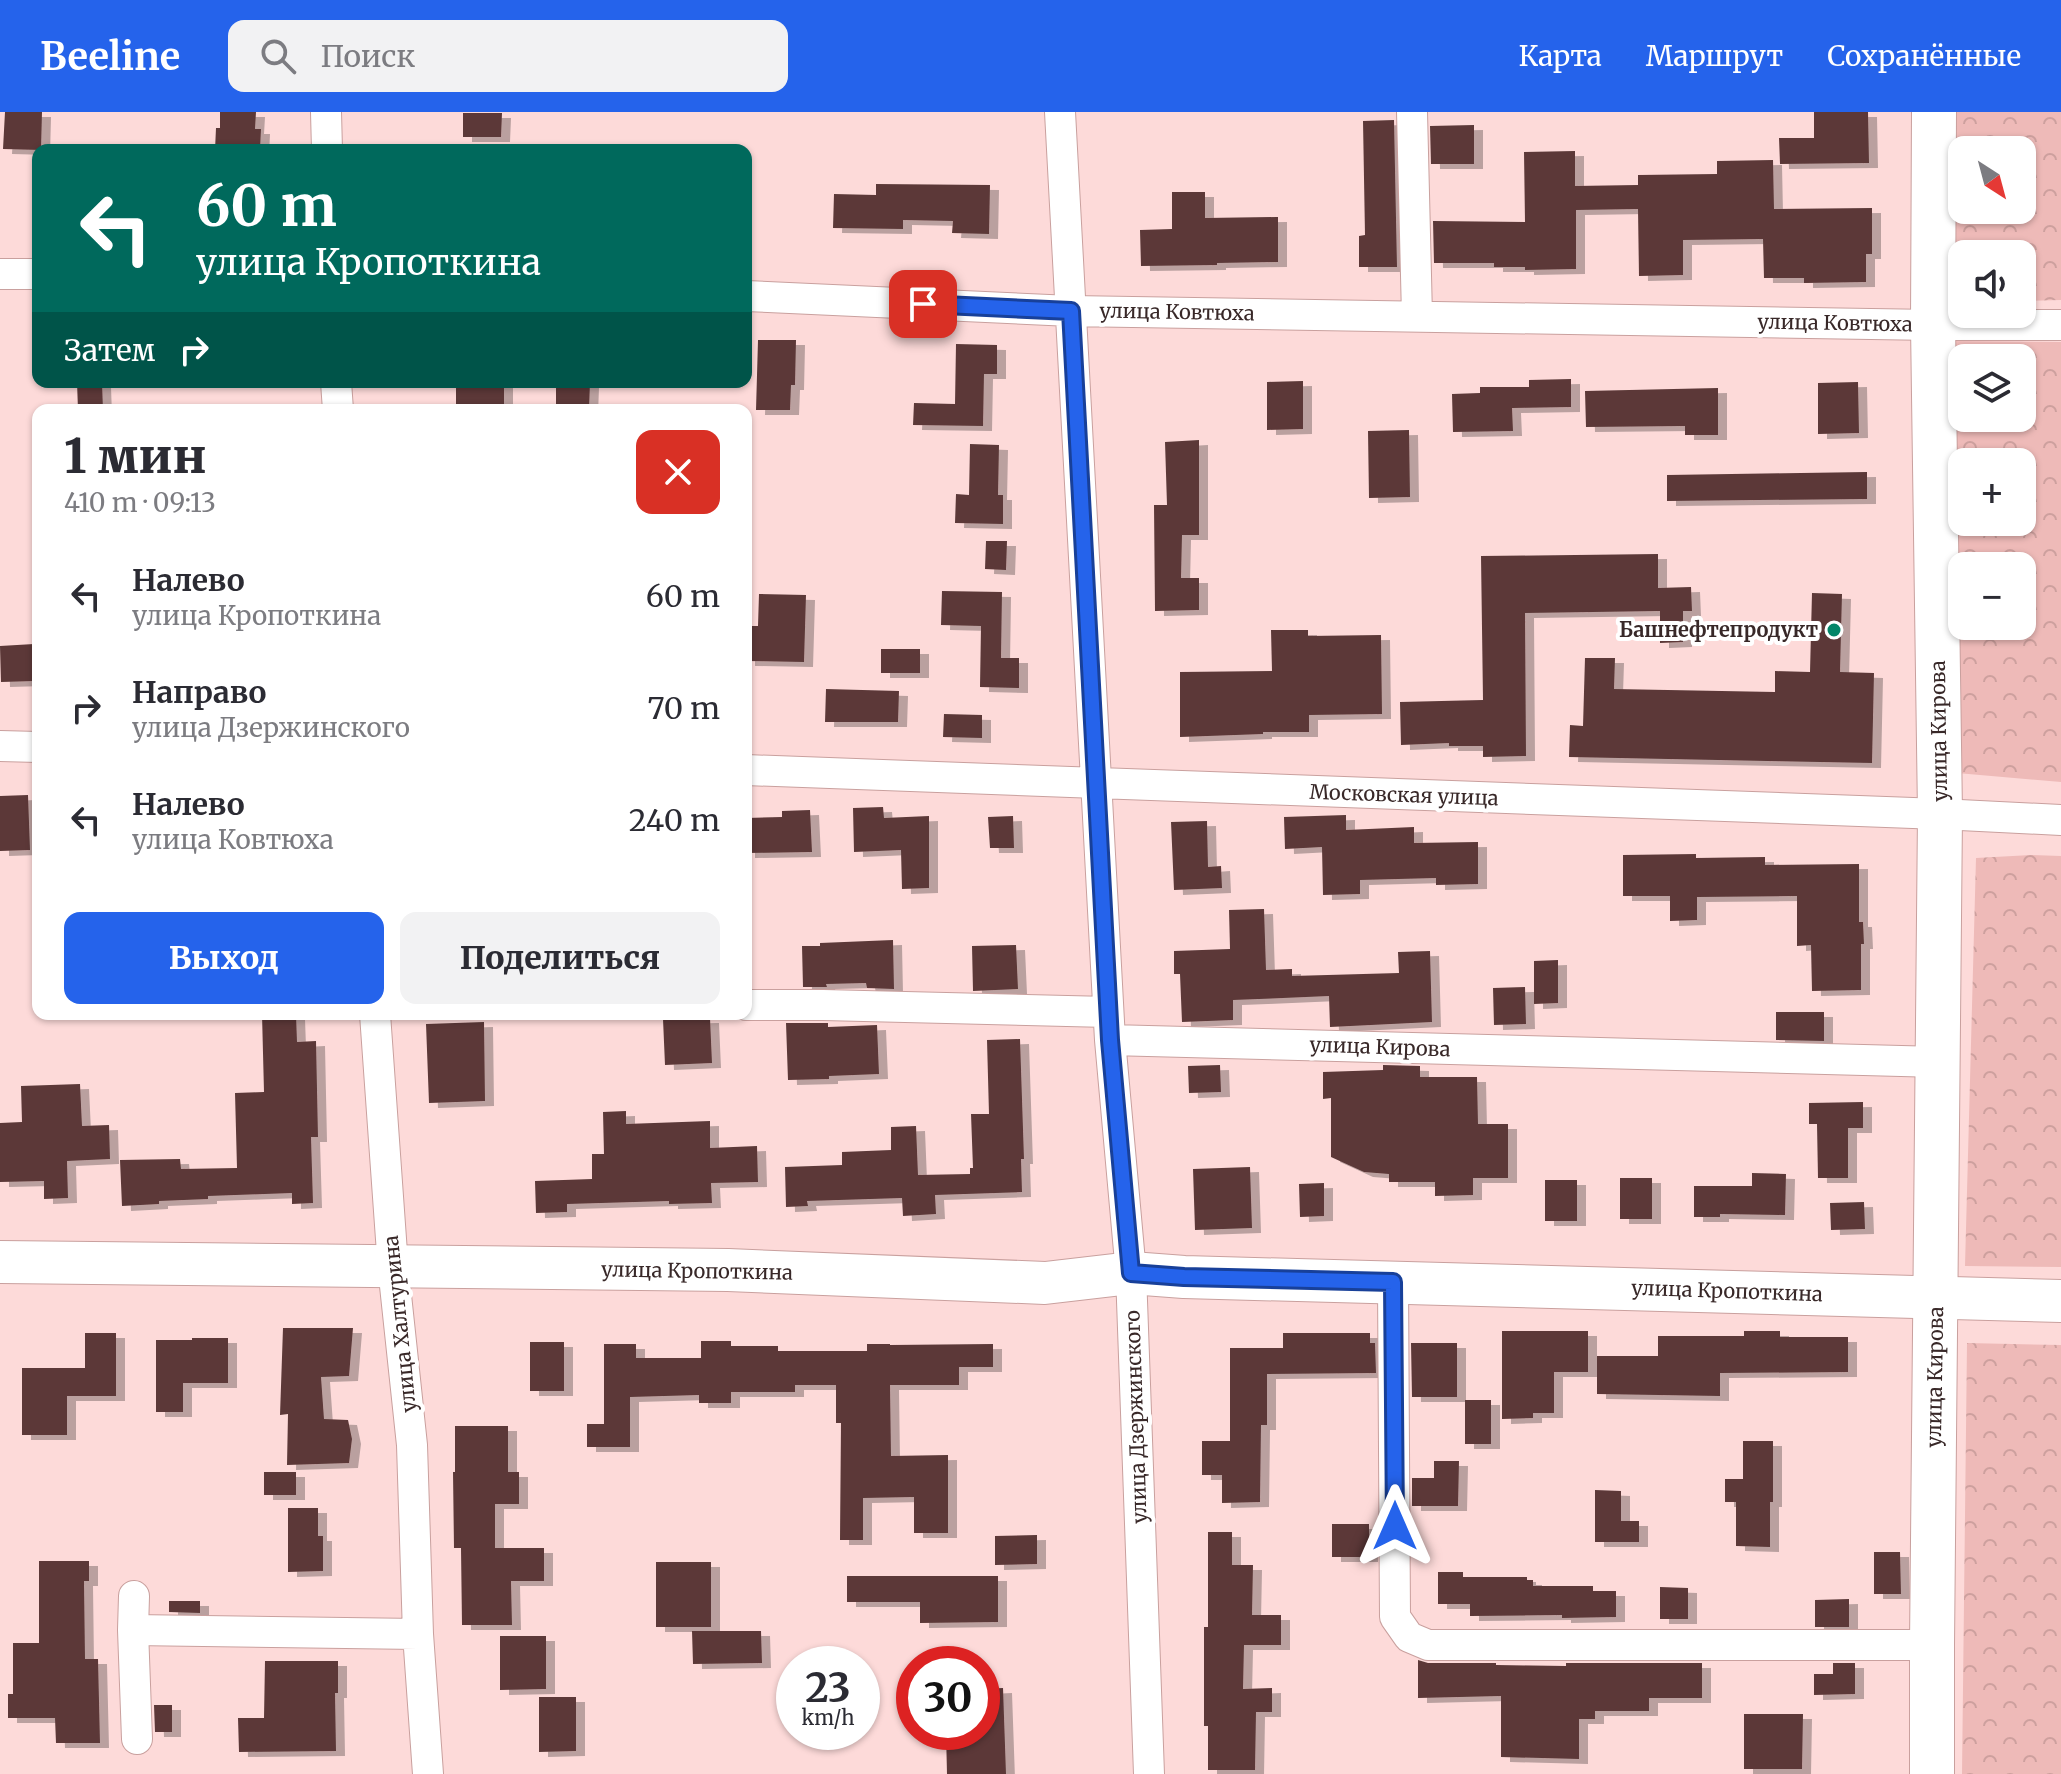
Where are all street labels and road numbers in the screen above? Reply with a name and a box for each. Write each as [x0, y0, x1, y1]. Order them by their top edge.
street label: улица Ковтюха [1099, 298, 1255, 325]
street label: улица Ковтюха [1757, 309, 1913, 336]
street label: улица Кирова [1925, 660, 1952, 802]
street label: Московская улица [1309, 779, 1499, 810]
street label: улица Кирова [1309, 1032, 1451, 1061]
street label: улица Халтурина [378, 1234, 421, 1414]
street label: улица Кропоткина [601, 1256, 793, 1285]
street label: улица Кропоткина [1631, 1275, 1823, 1306]
street label: улица Кирова [1921, 1306, 1948, 1448]
street label: улица Дзержинского [1119, 1309, 1152, 1524]

